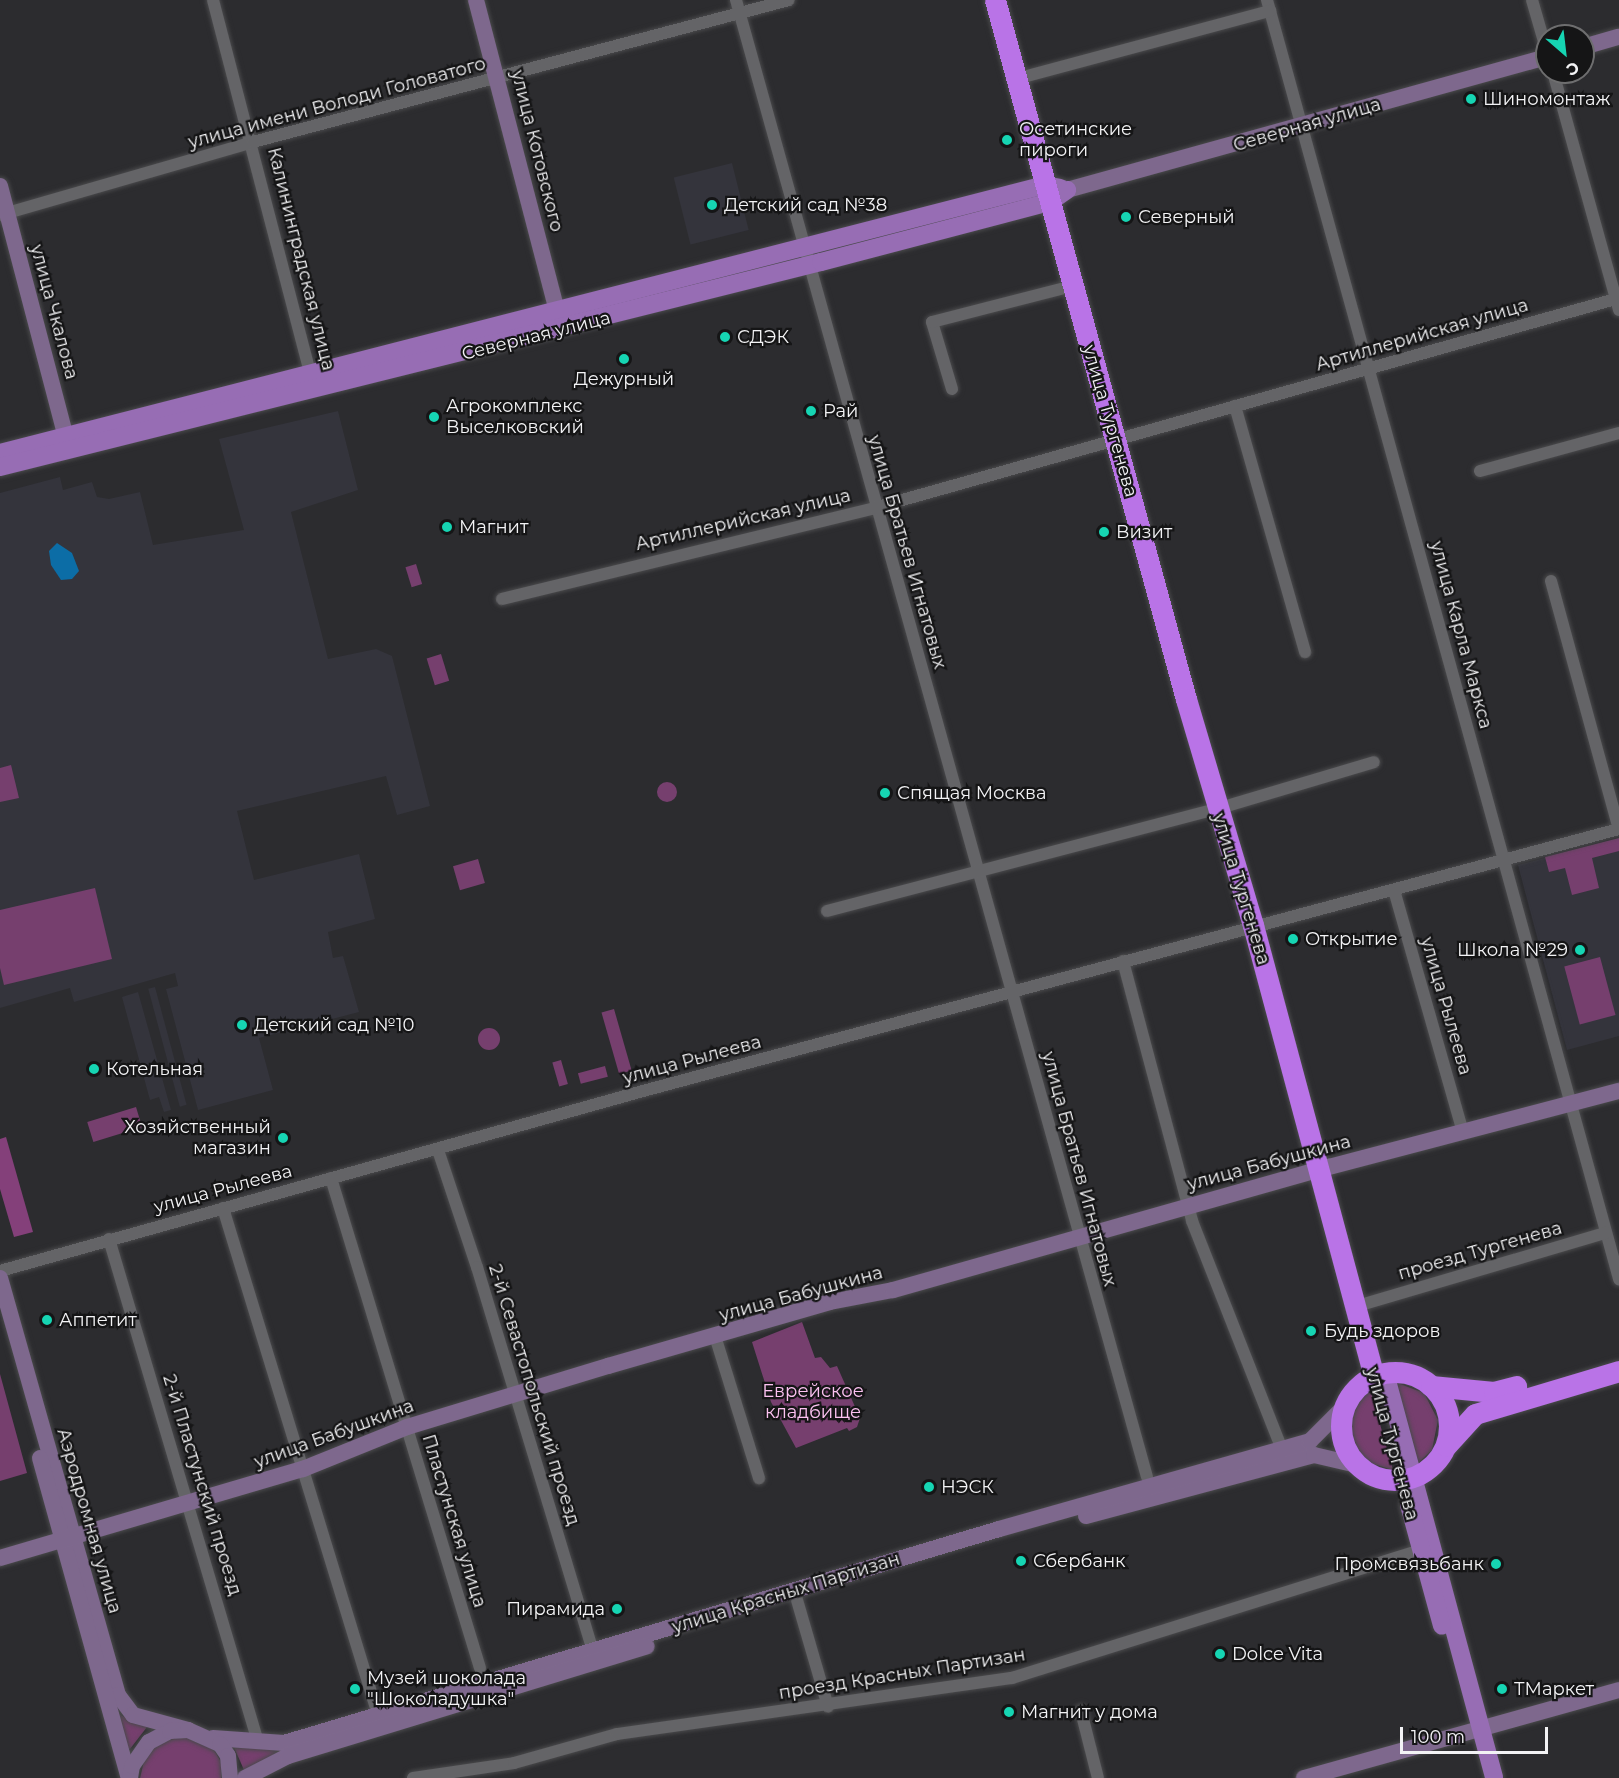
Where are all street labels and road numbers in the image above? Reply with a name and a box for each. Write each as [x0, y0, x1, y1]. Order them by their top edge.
street label: улица имени Володи Головатого [186, 53, 488, 153]
street label: улица Котовского [506, 68, 568, 234]
street label: Северная улица [1231, 94, 1383, 156]
street label: Калининградская улица [263, 145, 339, 373]
street label: улица Чкалова [26, 242, 82, 382]
street label: Артиллерийская улица [1313, 294, 1531, 376]
street label: Северная улица [459, 307, 613, 365]
street label: улица Тургенева [1078, 342, 1142, 500]
street label: улица Братьев Игнатовых [863, 433, 951, 671]
street label: Артиллерийская улица [633, 485, 853, 555]
street label: улица Карла Маркса [1426, 539, 1496, 731]
street label: улица Тургенева [1208, 811, 1274, 967]
street label: улица Рылеева [1416, 935, 1476, 1077]
street label: улица Рылеева [620, 1031, 764, 1089]
street label: улица Братьев Игнатовых [1037, 1049, 1121, 1289]
street label: улица Бабушкина [1185, 1131, 1353, 1195]
street label: улица Рылеева [151, 1160, 295, 1218]
street label: проезд Тургенева [1396, 1217, 1564, 1285]
street label: 2-й Севастопольский проезд [484, 1262, 584, 1528]
street label: улица Бабушкина [717, 1262, 885, 1326]
street label: улица Тургенева [1361, 1365, 1423, 1523]
street label: 2-й Пластунский проезд [158, 1372, 246, 1598]
street label: улица Бабушкина [251, 1395, 417, 1473]
street label: Аэродромная улица [52, 1426, 126, 1616]
street label: Пластунская улица [417, 1432, 491, 1610]
street label: улица Красных Партизан [669, 1548, 903, 1638]
street label: проезд Красных Партизан [777, 1644, 1027, 1704]

